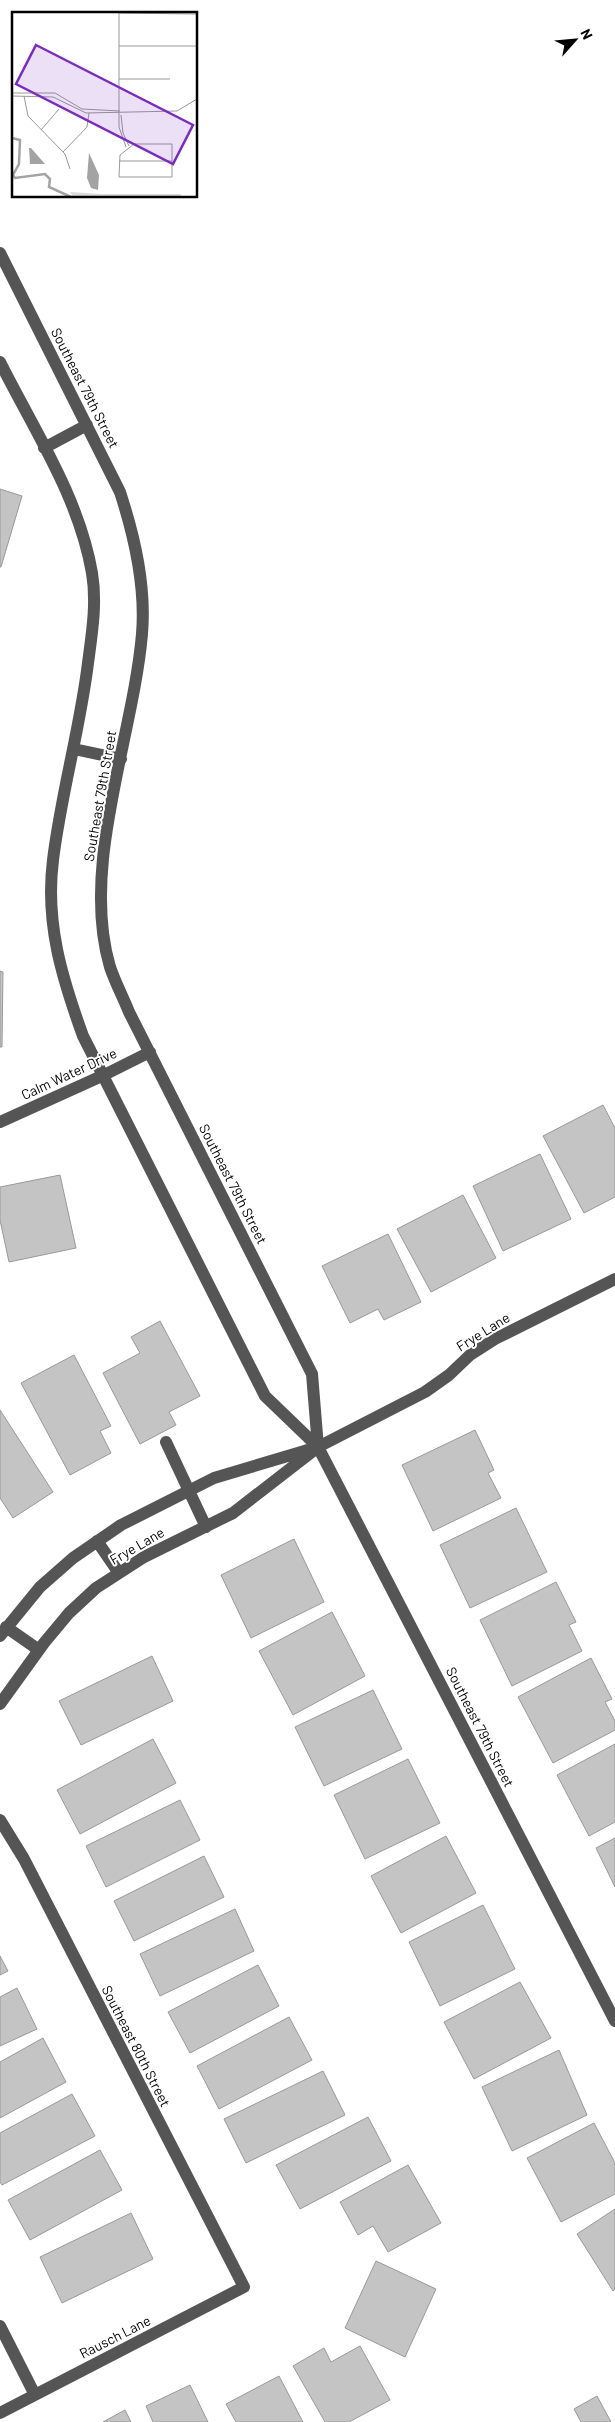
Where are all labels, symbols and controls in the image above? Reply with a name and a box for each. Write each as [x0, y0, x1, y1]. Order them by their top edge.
inset map [12, 12, 198, 198]
north arrow [550, 15, 600, 65]
text: N [577, 26, 597, 42]
street label: Southeast 79th Street [48, 325, 123, 451]
street label: Southeast 79th Street [80, 729, 119, 863]
street label: Calm Water Drive [18, 1044, 119, 1103]
street label: Southeast 79th Street [196, 1121, 271, 1247]
street label: Frye Lane [453, 1309, 513, 1355]
street label: Frye Lane [107, 1523, 167, 1568]
street label: Southeast 79th Street [443, 1664, 518, 1790]
street label: Southeast 80th Street [98, 1982, 174, 2109]
street label: Rausch Lane [76, 2311, 153, 2362]

